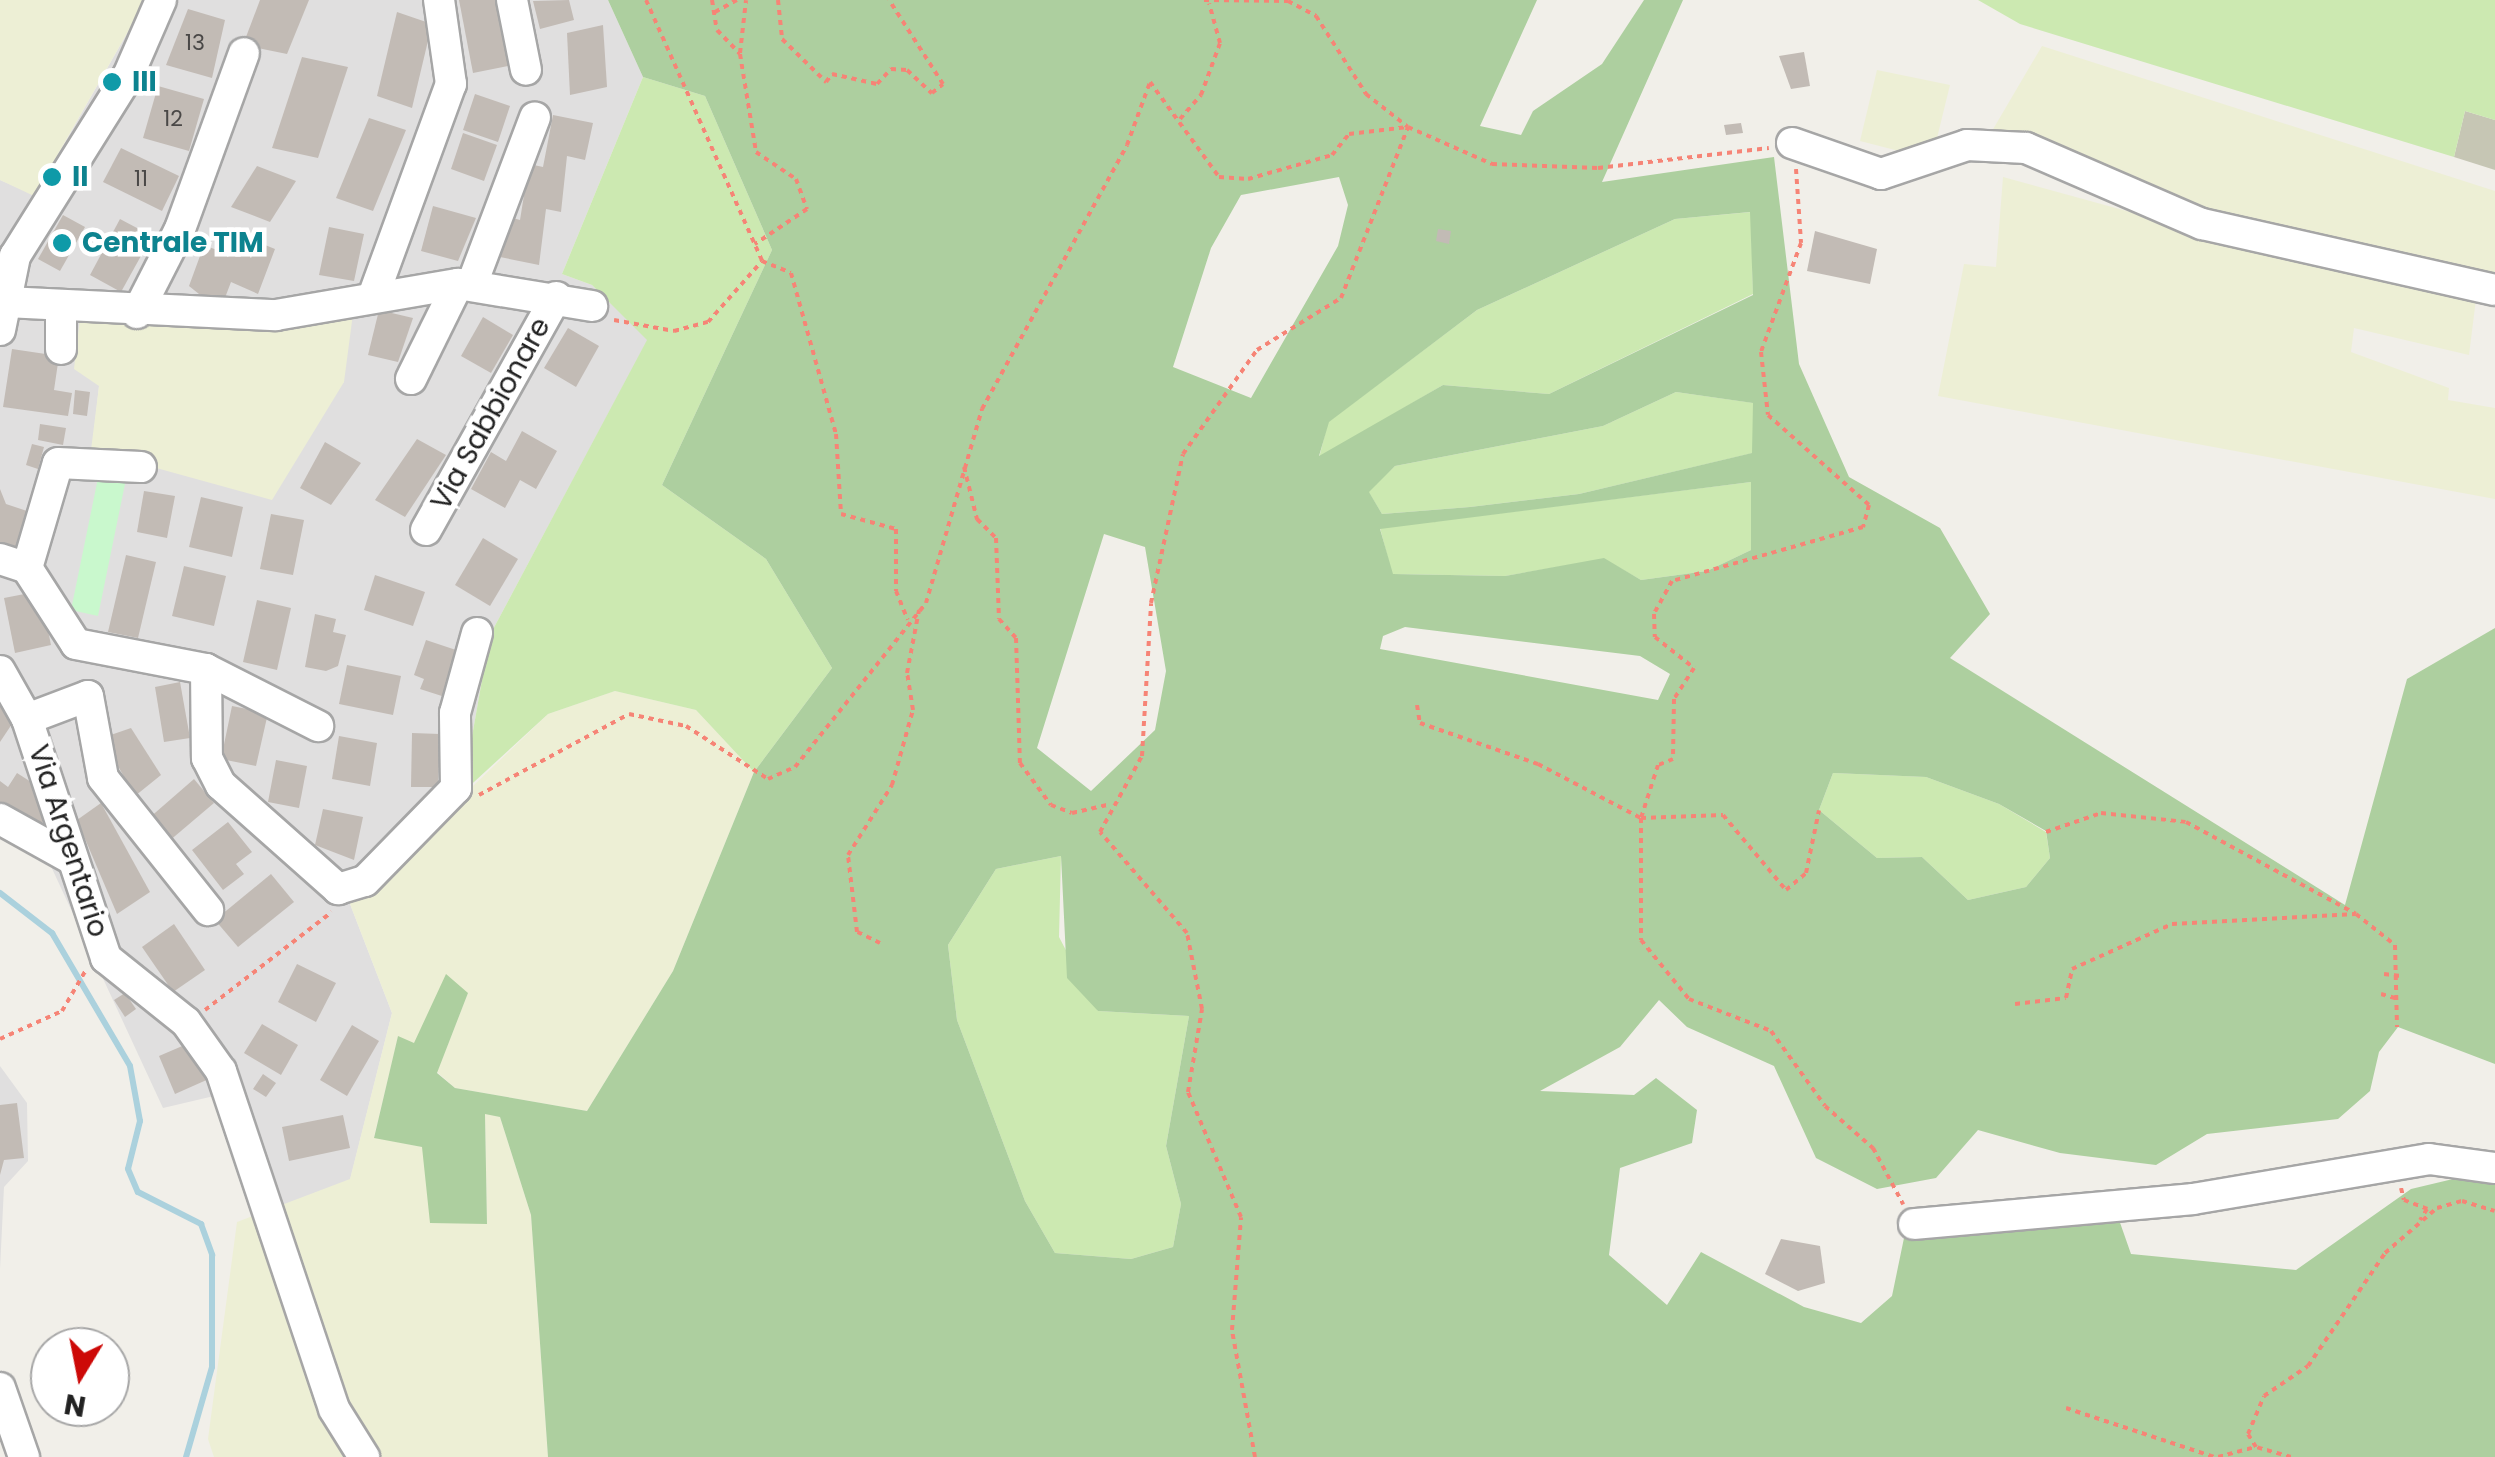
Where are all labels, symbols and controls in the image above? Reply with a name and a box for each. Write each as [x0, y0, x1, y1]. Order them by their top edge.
house number: 13 [185, 30, 205, 56]
place label: III [132, 65, 157, 99]
marker: III [101, 71, 123, 93]
house number: 12 [163, 106, 183, 132]
place label: II [72, 160, 89, 194]
marker: II [41, 166, 63, 188]
house number: 11 [134, 166, 148, 192]
place label: Centrale TIM [82, 226, 264, 260]
marker: Centrale TIM [51, 232, 73, 254]
street label: Via Sabbionare [424, 312, 558, 516]
street label: Via Argentario [21, 741, 115, 941]
north arrow [30, 1327, 130, 1427]
text: N [61, 1384, 89, 1426]

